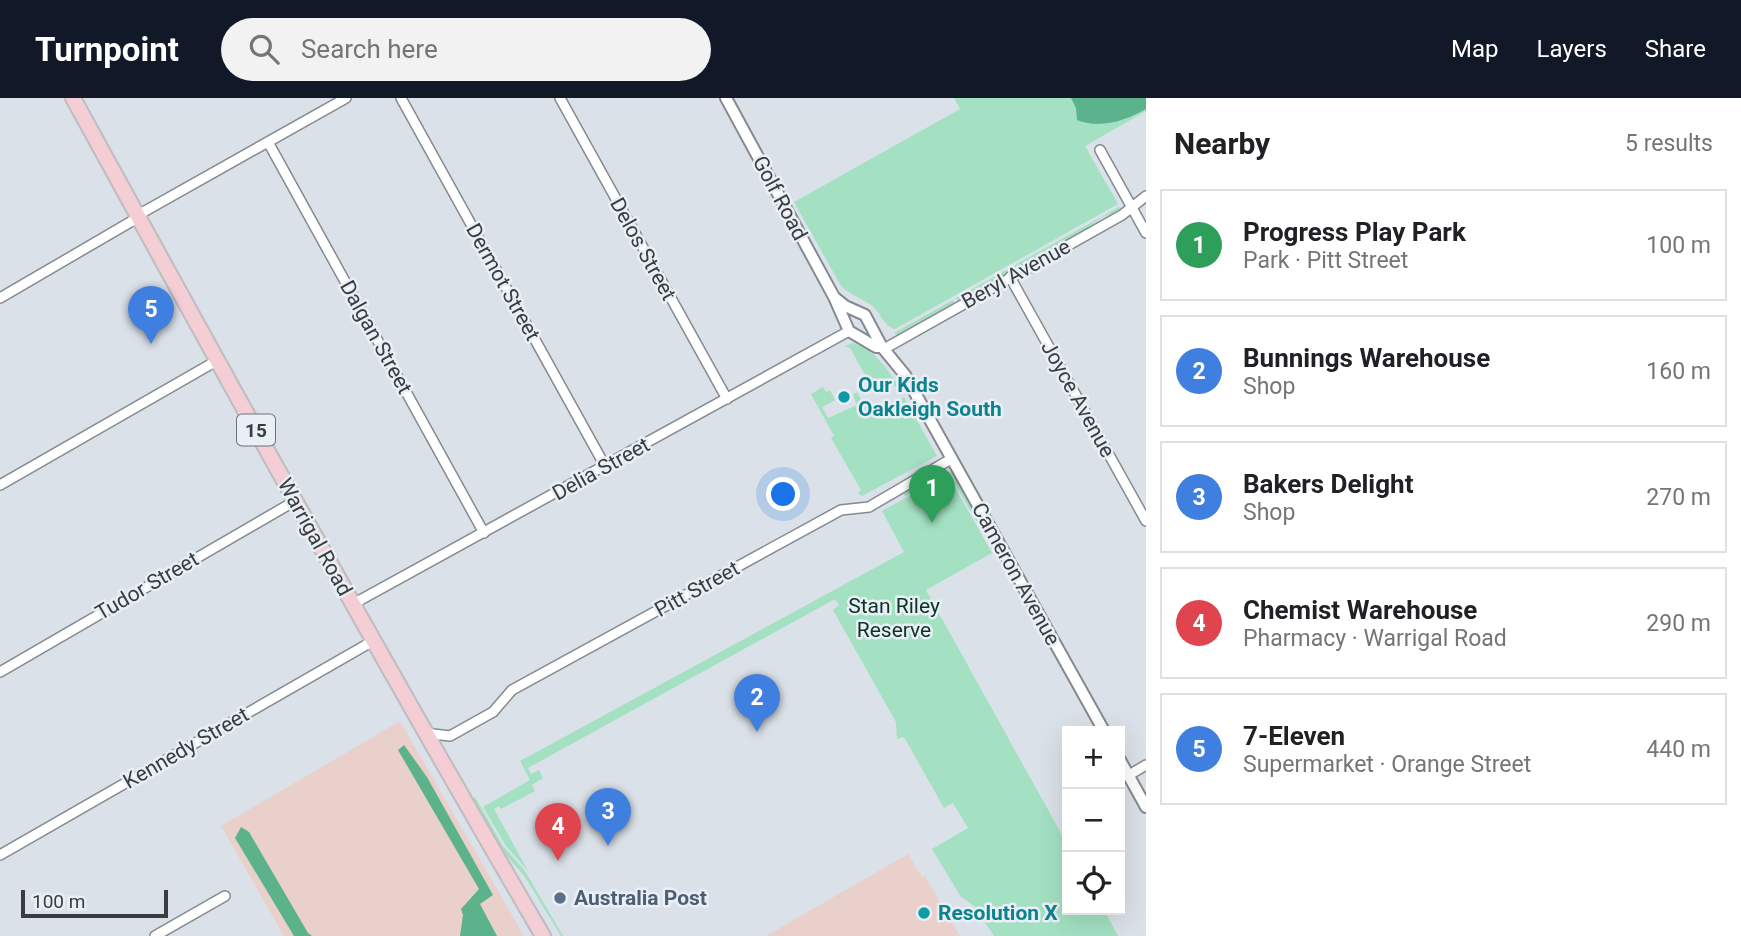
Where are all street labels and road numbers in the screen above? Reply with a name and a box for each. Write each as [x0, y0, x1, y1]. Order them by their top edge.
street label: Golf Road [748, 152, 812, 244]
street label: Delos Street [605, 194, 681, 305]
street label: Dermot Street [461, 219, 545, 345]
street label: Beryl Avenue [958, 234, 1074, 314]
street label: Dalgan Street [335, 276, 417, 398]
street label: Joyce Avenue [1036, 337, 1120, 461]
road number: 15 [237, 414, 275, 446]
street label: Delia Street [548, 432, 654, 505]
street label: Warrigal Road [273, 474, 357, 600]
street label: Cameron Avenue [967, 499, 1065, 649]
street label: Tudor Street [91, 547, 203, 625]
street label: Pitt Street [651, 556, 743, 622]
street label: Kennedy Street [119, 702, 253, 794]

